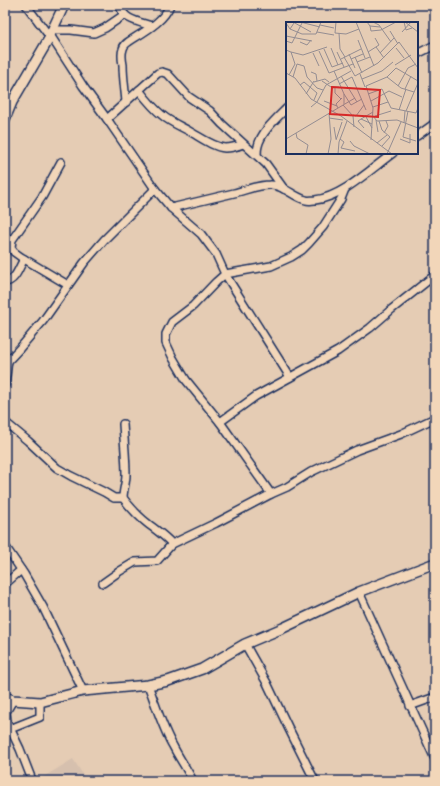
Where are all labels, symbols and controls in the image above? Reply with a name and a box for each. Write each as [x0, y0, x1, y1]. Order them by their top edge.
inset map [286, 22, 418, 154]

